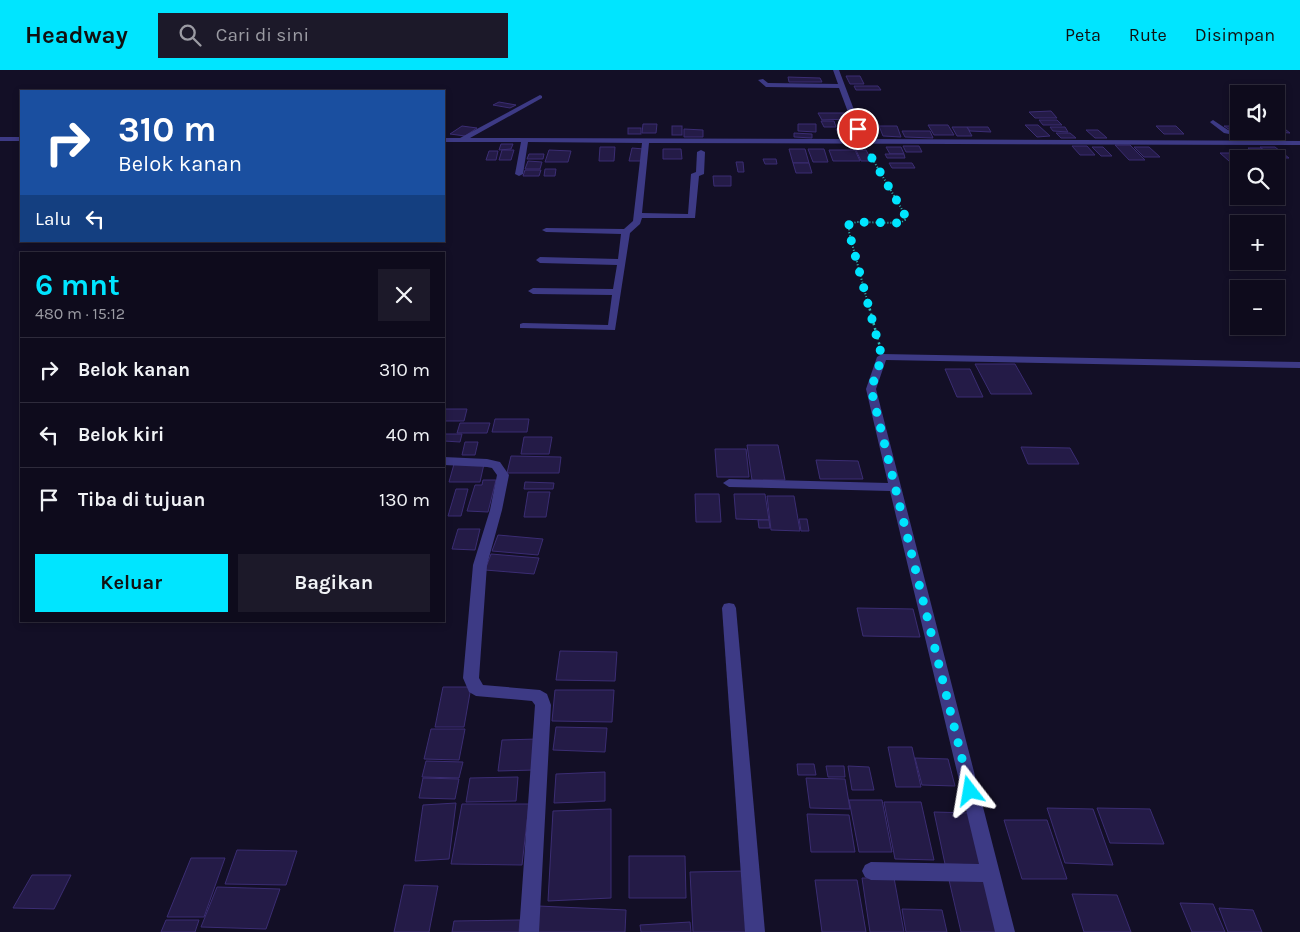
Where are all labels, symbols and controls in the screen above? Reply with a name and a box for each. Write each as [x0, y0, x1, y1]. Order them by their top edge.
search box [158, 13, 508, 58]
text: Headway [25, 21, 128, 49]
icon: search [176, 21, 204, 49]
text: Cari di sini [216, 24, 309, 46]
text: Peta [1065, 24, 1101, 46]
text: Rute [1129, 24, 1167, 46]
text: Disimpan [1195, 24, 1275, 46]
map controls [1230, 85, 1285, 335]
button: sound [1230, 85, 1285, 140]
pin [837, 108, 879, 150]
text: 310 m [118, 109, 216, 150]
icon: right [35, 110, 100, 175]
icon: arrive [844, 115, 872, 143]
button: search [1230, 150, 1285, 205]
text: Belok kanan [118, 151, 242, 177]
icon: left [81, 205, 109, 233]
text: Lalu [35, 208, 71, 230]
button: + [1230, 215, 1285, 270]
text: 6 mnt [35, 267, 120, 303]
button: close [378, 269, 430, 321]
button: − [1230, 280, 1285, 335]
text: 480 m · 15:12 [35, 304, 125, 323]
icon: right [35, 356, 63, 384]
text: Belok kanan [78, 359, 190, 381]
text: 310 m [379, 359, 430, 381]
icon: left [35, 421, 63, 449]
text: Belok kiri [78, 424, 164, 446]
text: 40 m [386, 424, 430, 446]
icon: arrive [35, 486, 63, 514]
text: Tiba di tujuan [78, 489, 205, 511]
text: 130 m [379, 489, 430, 511]
button: Keluar [35, 554, 228, 612]
button: Bagikan [238, 554, 430, 612]
position arrow [943, 764, 995, 816]

